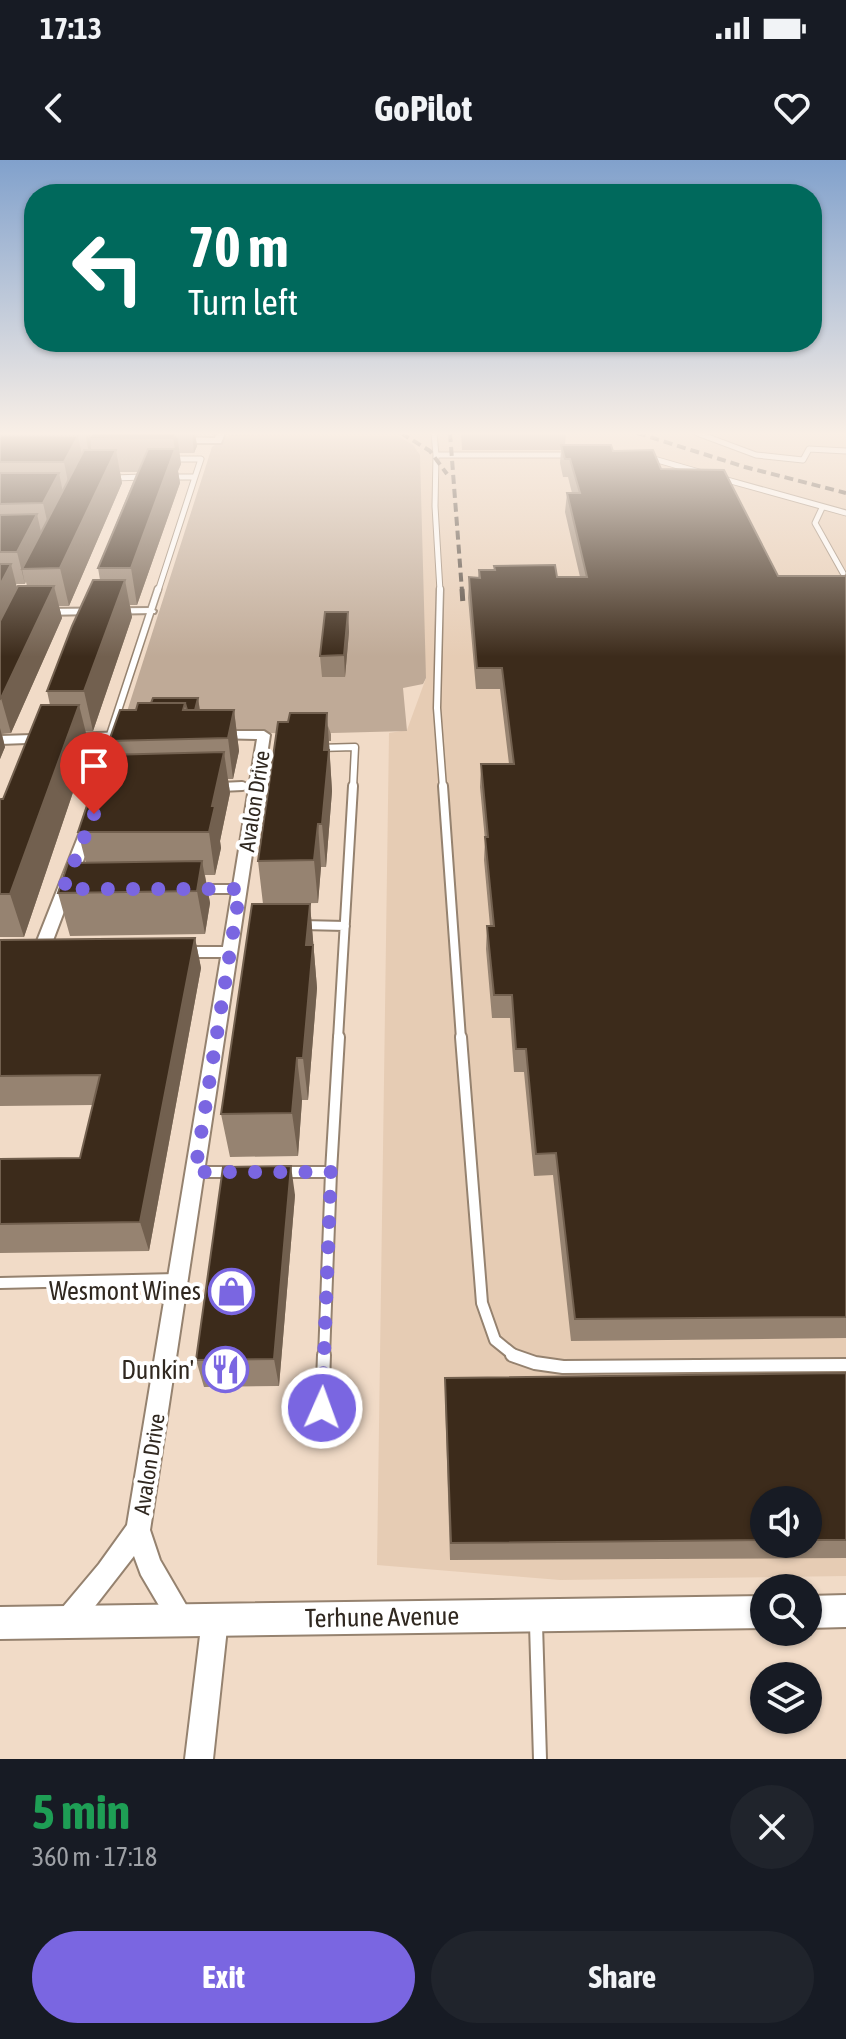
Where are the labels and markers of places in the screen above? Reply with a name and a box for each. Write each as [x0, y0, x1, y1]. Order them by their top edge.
pin [60, 732, 128, 814]
shop icon: Wesmont Wines [208, 1267, 256, 1315]
place label: Wesmont Wines [49, 1276, 201, 1306]
restaurant icon: Dunkin' [201, 1346, 249, 1394]
place label: Dunkin' [121, 1355, 194, 1385]

